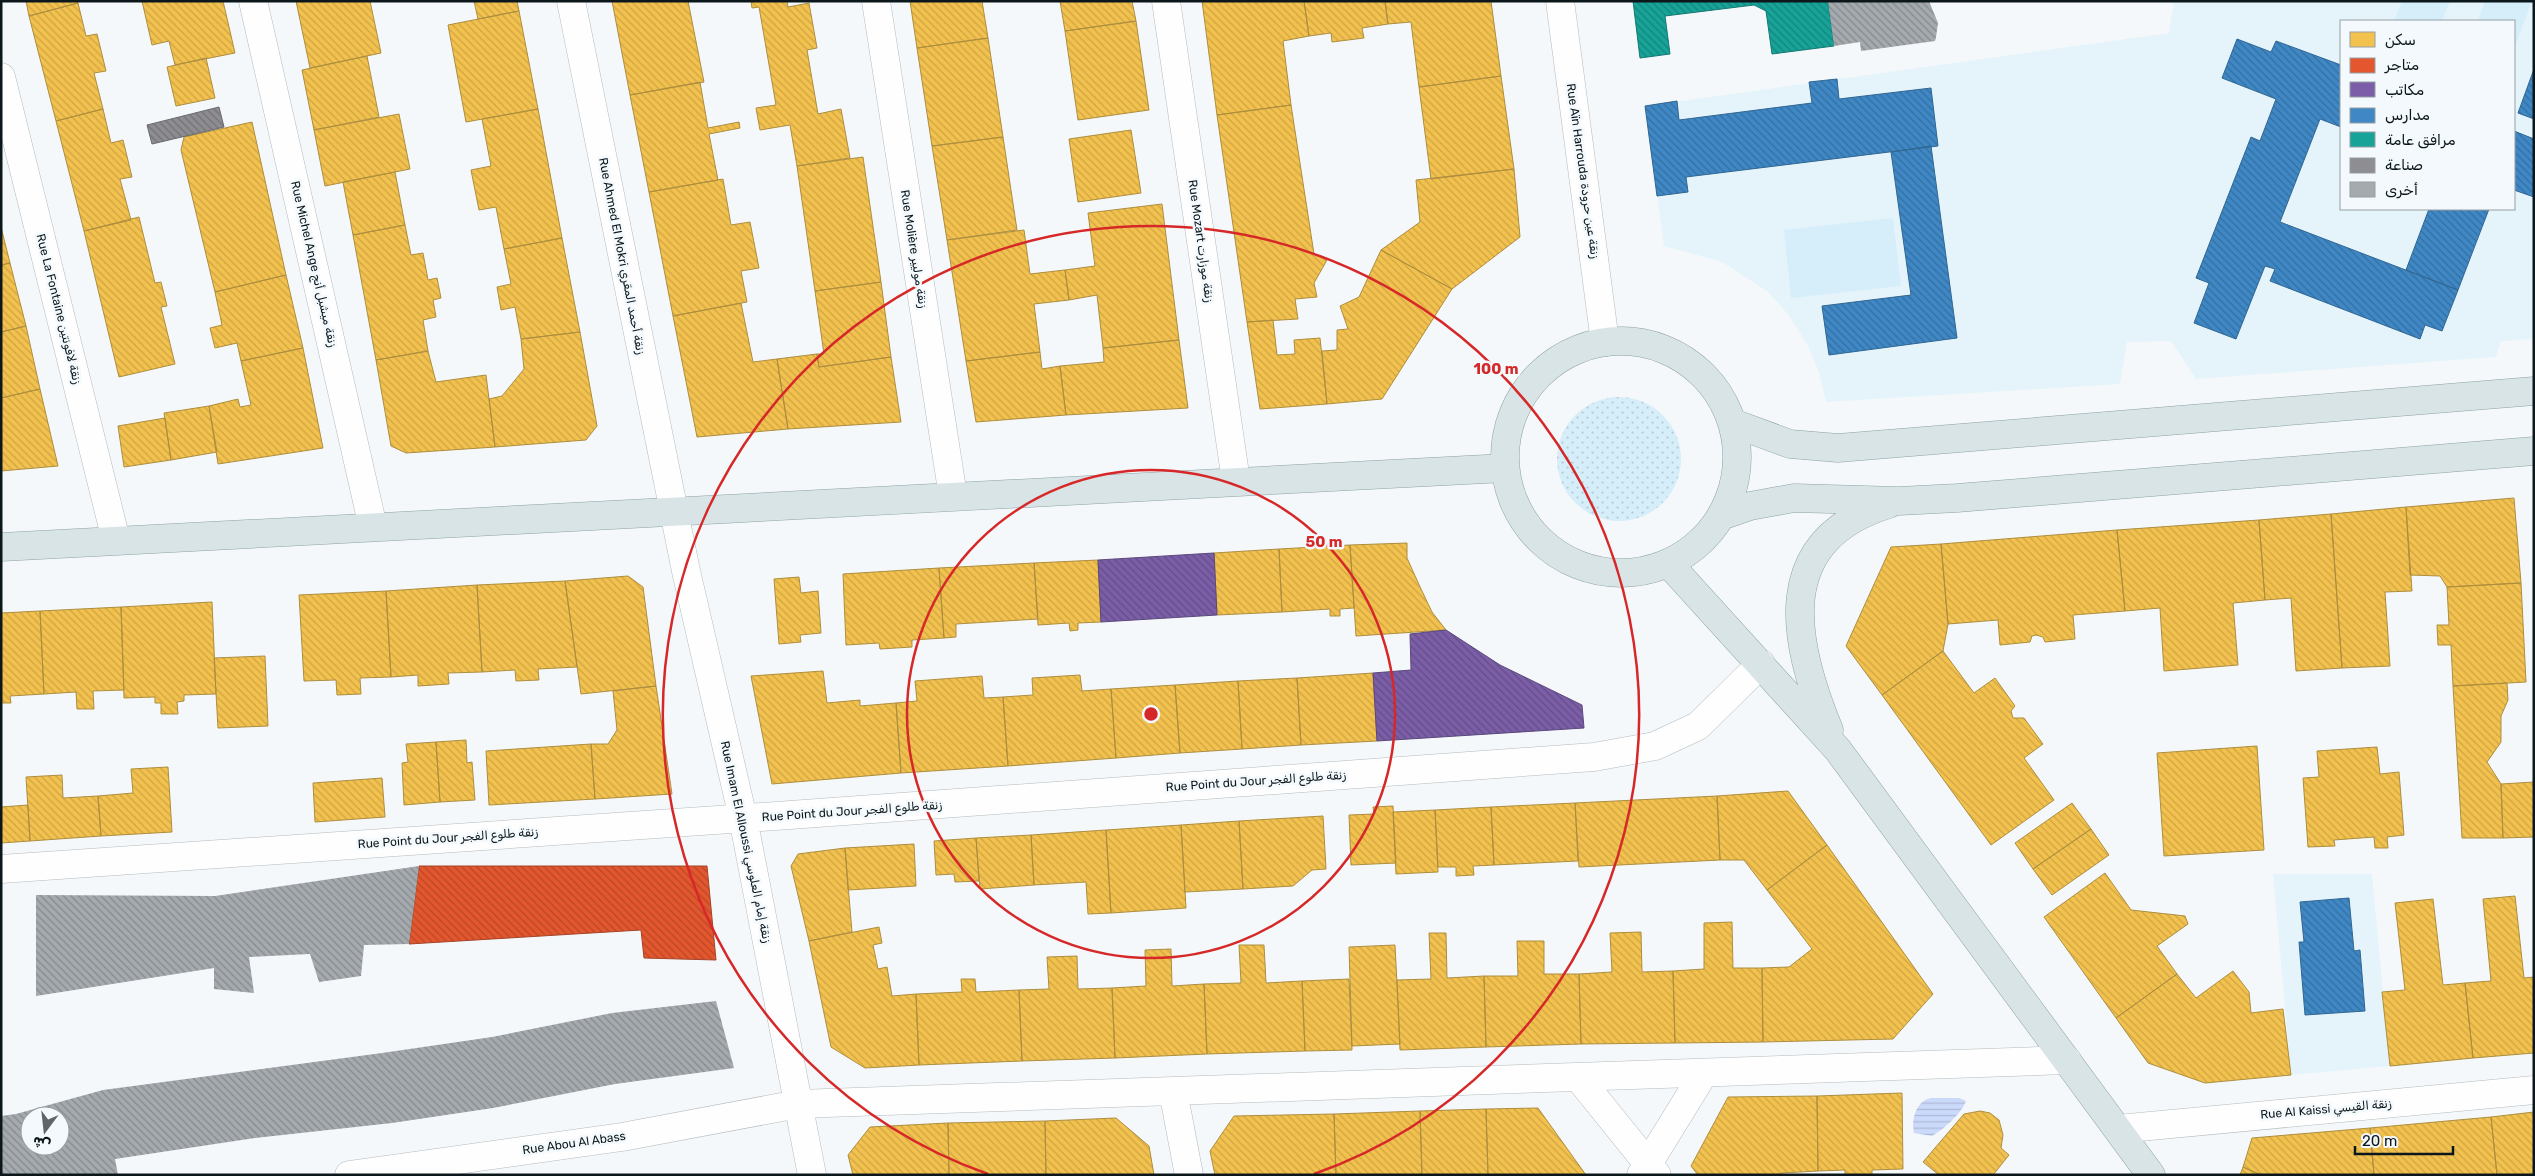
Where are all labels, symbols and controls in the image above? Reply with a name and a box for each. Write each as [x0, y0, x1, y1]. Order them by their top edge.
legend [2340, 20, 2515, 210]
text: سكن [2385, 31, 2416, 49]
text: متاجر [2384, 56, 2419, 74]
text: مكاتب [2385, 81, 2424, 99]
street label: Rue Aïn Harrouda زنقة عين حرودة [1563, 83, 1602, 260]
text: مدارس [2385, 106, 2430, 124]
text: مرافق عامة [2385, 131, 2456, 149]
street label: Rue Ahmed El Mokri زنقة أحمد المقري [595, 156, 648, 356]
text: صناعة [2385, 156, 2423, 174]
street label: Rue Mozart زنقة موزارت [1184, 179, 1217, 304]
street label: Rue Michel Ange زنقة ميشبل أنج [286, 180, 340, 349]
text: أخرى [2385, 181, 2418, 199]
street label: Rue Molière زنقة موليير [897, 189, 930, 309]
street label: Rue La Fontaine زنقة لافونتين [33, 232, 84, 386]
text: 100 m [1474, 360, 1518, 378]
text: 50 m [1306, 533, 1342, 551]
centre of rings [1142, 705, 1160, 723]
street label: Rue Imam El Alloussi زنقة إمام العلوسي [716, 740, 774, 945]
street label: Rue Point du Jour زنقة طلوع الفجر [1165, 768, 1347, 796]
street label: Rue Point du Jour زنقة طلوع الفجر [761, 798, 943, 826]
street label: Rue Point du Jour زنقة طلوع الفجر [357, 825, 539, 853]
street label: Rue Al Kaissi زنقة القيسي [2260, 1096, 2392, 1124]
north arrow [20, 1106, 70, 1156]
scale bar [2355, 1124, 2452, 1156]
street label: Rue Abou Al Abass [522, 1129, 626, 1157]
text: 20 m [2362, 1132, 2397, 1150]
text: ش [31, 1133, 53, 1154]

